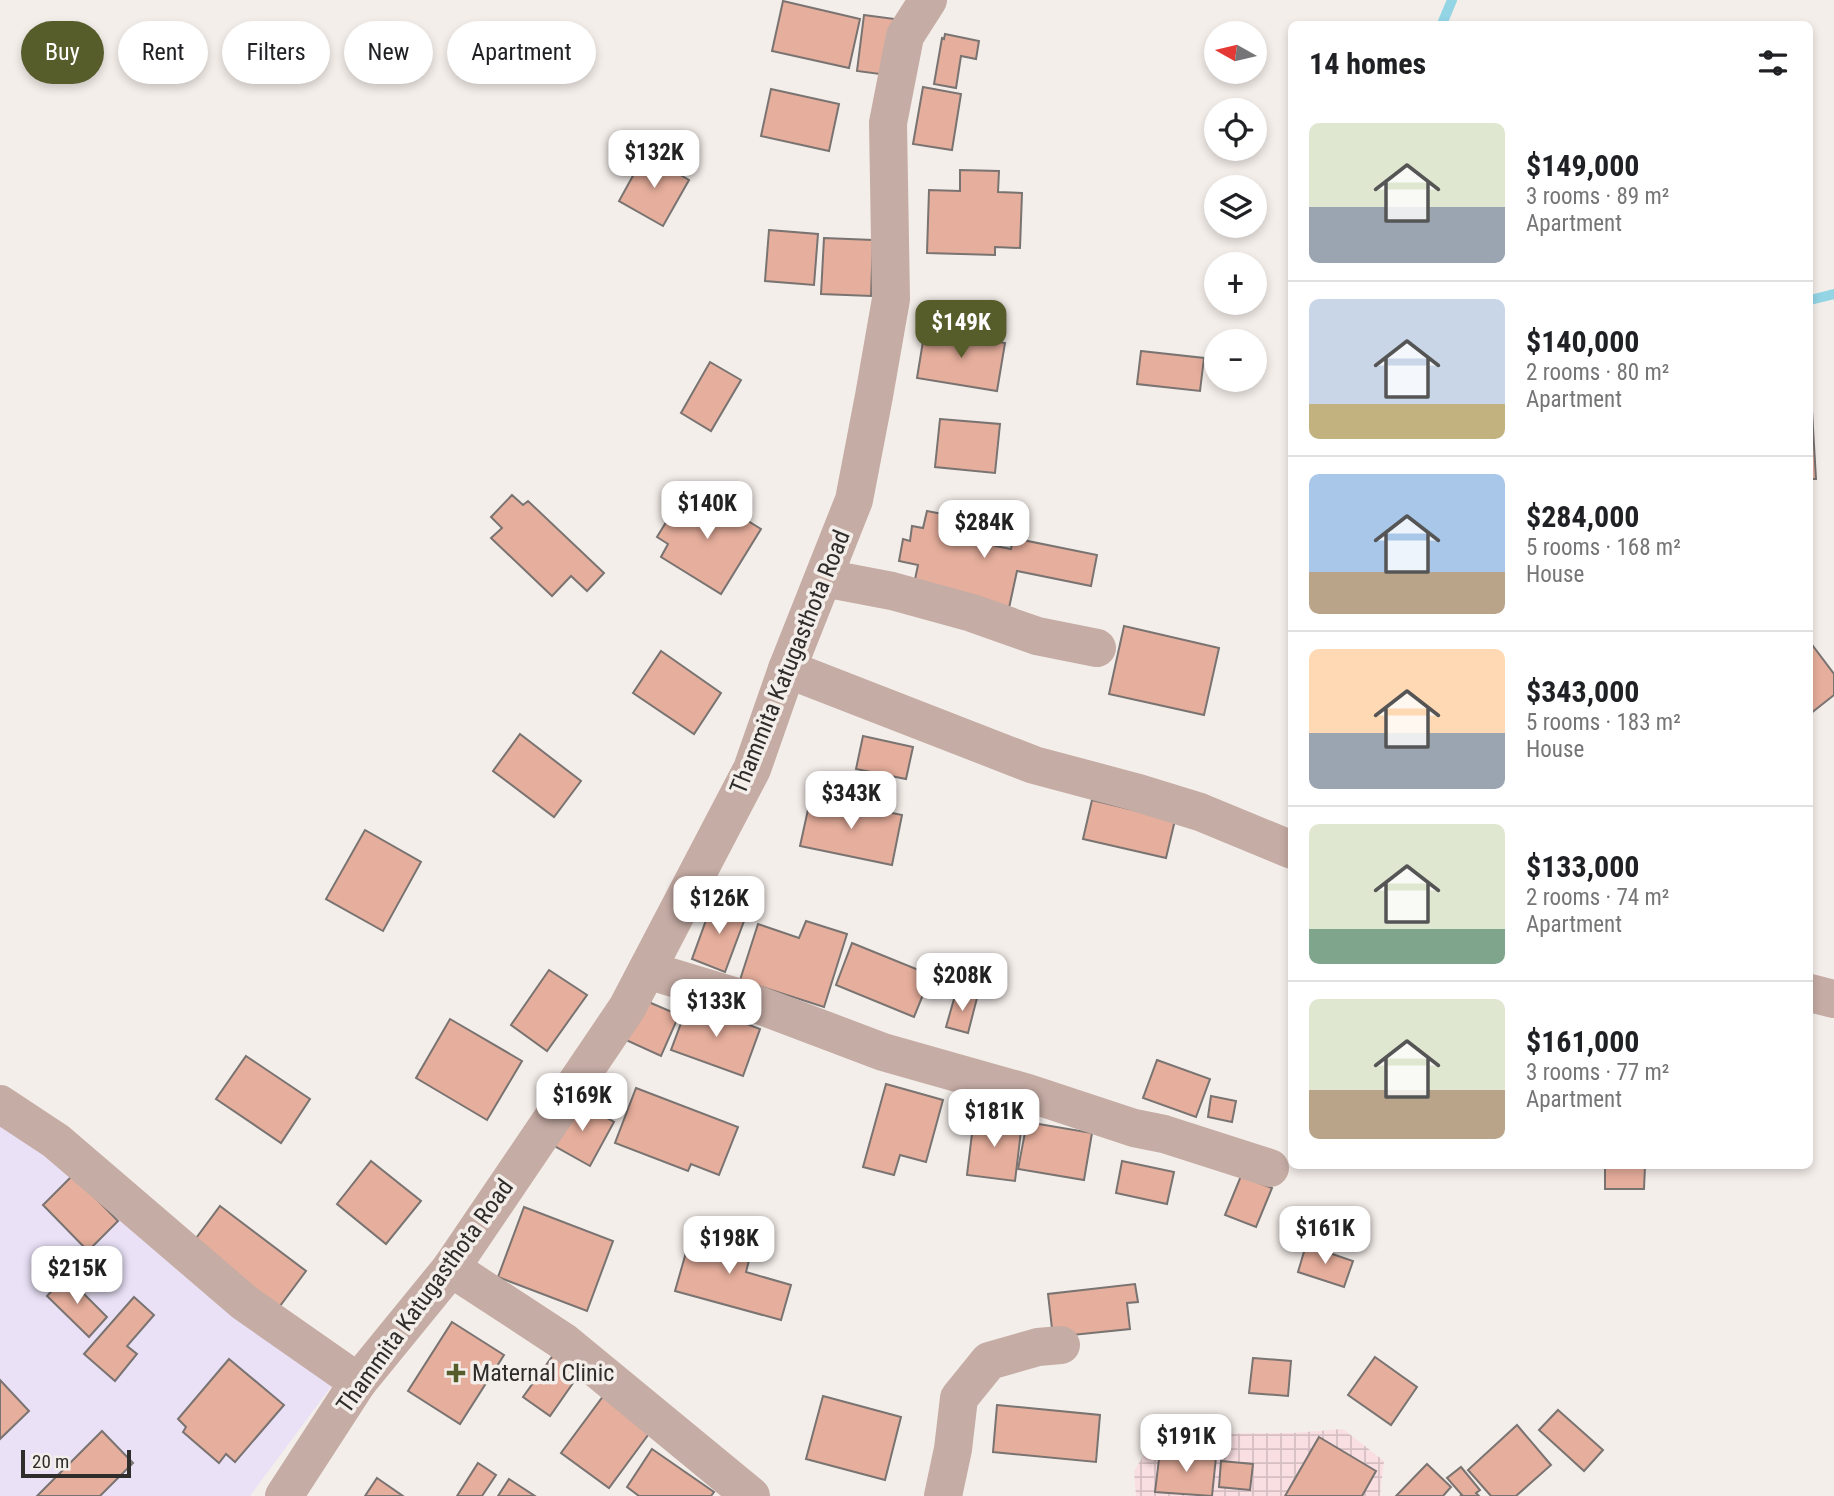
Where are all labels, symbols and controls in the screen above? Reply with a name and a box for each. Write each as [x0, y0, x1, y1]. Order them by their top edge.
chip: Buy [21, 21, 104, 84]
chip: Rent [118, 21, 208, 84]
chip: Filters [222, 21, 330, 84]
chip: New [344, 21, 433, 84]
chip: Apartment [447, 21, 596, 84]
north arrow [1204, 21, 1267, 84]
map controls [1204, 21, 1267, 392]
icon: filters [1754, 44, 1792, 82]
text: 14 homes [1309, 46, 1426, 81]
button: locate [1204, 98, 1267, 161]
pin: $132K [605, 130, 703, 190]
text: $132K [624, 139, 684, 166]
text: $149,000 [1526, 148, 1639, 183]
icon: home [1365, 151, 1449, 235]
button: layers [1204, 175, 1267, 238]
text: 3 rooms · 89 m² [1526, 183, 1669, 210]
text: Apartment [1526, 210, 1622, 237]
button: + [1204, 252, 1267, 315]
pin: $149K [912, 300, 1010, 360]
text: $149K [931, 309, 991, 336]
text: $140,000 [1526, 324, 1639, 359]
icon: home [1365, 327, 1449, 411]
button: − [1204, 329, 1267, 392]
text: 2 rooms · 80 m² [1526, 359, 1669, 386]
text: Apartment [1526, 386, 1622, 413]
pin: $140K [658, 482, 756, 541]
text: $140K [677, 490, 737, 517]
text: $284,000 [1526, 499, 1639, 534]
pin: $284K [935, 500, 1033, 560]
icon: home [1365, 502, 1449, 586]
text: $284K [954, 509, 1014, 536]
street label: Thammita Katugasthota Road [724, 526, 856, 798]
text: 5 rooms · 168 m² [1526, 534, 1681, 561]
text: House [1526, 561, 1584, 588]
text: $343,000 [1526, 674, 1639, 709]
icon: home [1365, 677, 1449, 761]
text: 5 rooms · 183 m² [1526, 709, 1681, 736]
text: House [1526, 736, 1584, 763]
pin: $343K [802, 772, 900, 831]
text: $343K [821, 780, 881, 807]
text: $133,000 [1526, 849, 1639, 884]
icon: home [1365, 852, 1449, 936]
pin: $126K [670, 876, 768, 936]
text: 2 rooms · 74 m² [1526, 884, 1669, 911]
text: $126K [689, 885, 749, 912]
text: Apartment [1526, 911, 1622, 938]
pin: $208K [913, 954, 1011, 1013]
text: $208K [932, 962, 992, 989]
pin: $133K [667, 979, 765, 1039]
text: $133K [686, 988, 746, 1015]
text: $161,000 [1526, 1024, 1639, 1059]
icon: home [1365, 1027, 1449, 1111]
text: 3 rooms · 77 m² [1526, 1059, 1669, 1086]
pin: $169K [533, 1074, 631, 1133]
text: $169K [552, 1082, 612, 1109]
text: Apartment [1526, 1086, 1622, 1113]
pin: $181K [945, 1090, 1043, 1149]
text: $181K [964, 1098, 1024, 1125]
street label: Thammita Katugasthota Road [331, 1174, 519, 1418]
pin: $161K [1276, 1206, 1374, 1266]
text: $161K [1295, 1215, 1355, 1242]
pin: $198K [680, 1216, 778, 1276]
text: $198K [699, 1225, 759, 1252]
pin: $215K [28, 1246, 126, 1306]
text: $215K [47, 1255, 107, 1282]
place label: Maternal Clinic [472, 1359, 614, 1387]
marker: Maternal Clinic [446, 1363, 466, 1383]
pin: $191K [1137, 1414, 1235, 1474]
text: $191K [1156, 1423, 1216, 1450]
scale bar [21, 1447, 131, 1479]
text: 20 m [32, 1450, 69, 1473]

